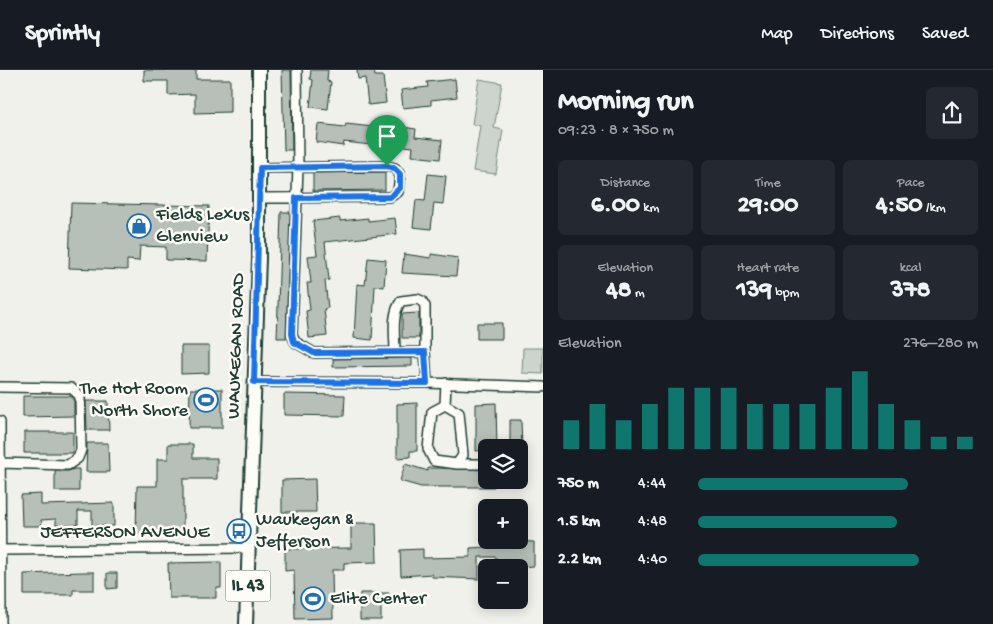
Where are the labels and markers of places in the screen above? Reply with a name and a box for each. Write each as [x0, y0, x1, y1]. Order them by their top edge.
pin [366, 115, 408, 166]
place label: Fields Lexus Glenview [155, 204, 250, 249]
shop icon: Fields Lexus Glenview [126, 213, 152, 239]
place label: The Hot Room North Shore [79, 378, 189, 423]
sports icon: The Hot Room North Shore [193, 387, 219, 413]
place label: Waukegan & Jefferson [256, 509, 354, 554]
bus stop icon: Waukegan & Jefferson [226, 518, 252, 544]
sports icon: Elite Center [300, 586, 326, 612]
place label: Elite Center [330, 588, 428, 611]

